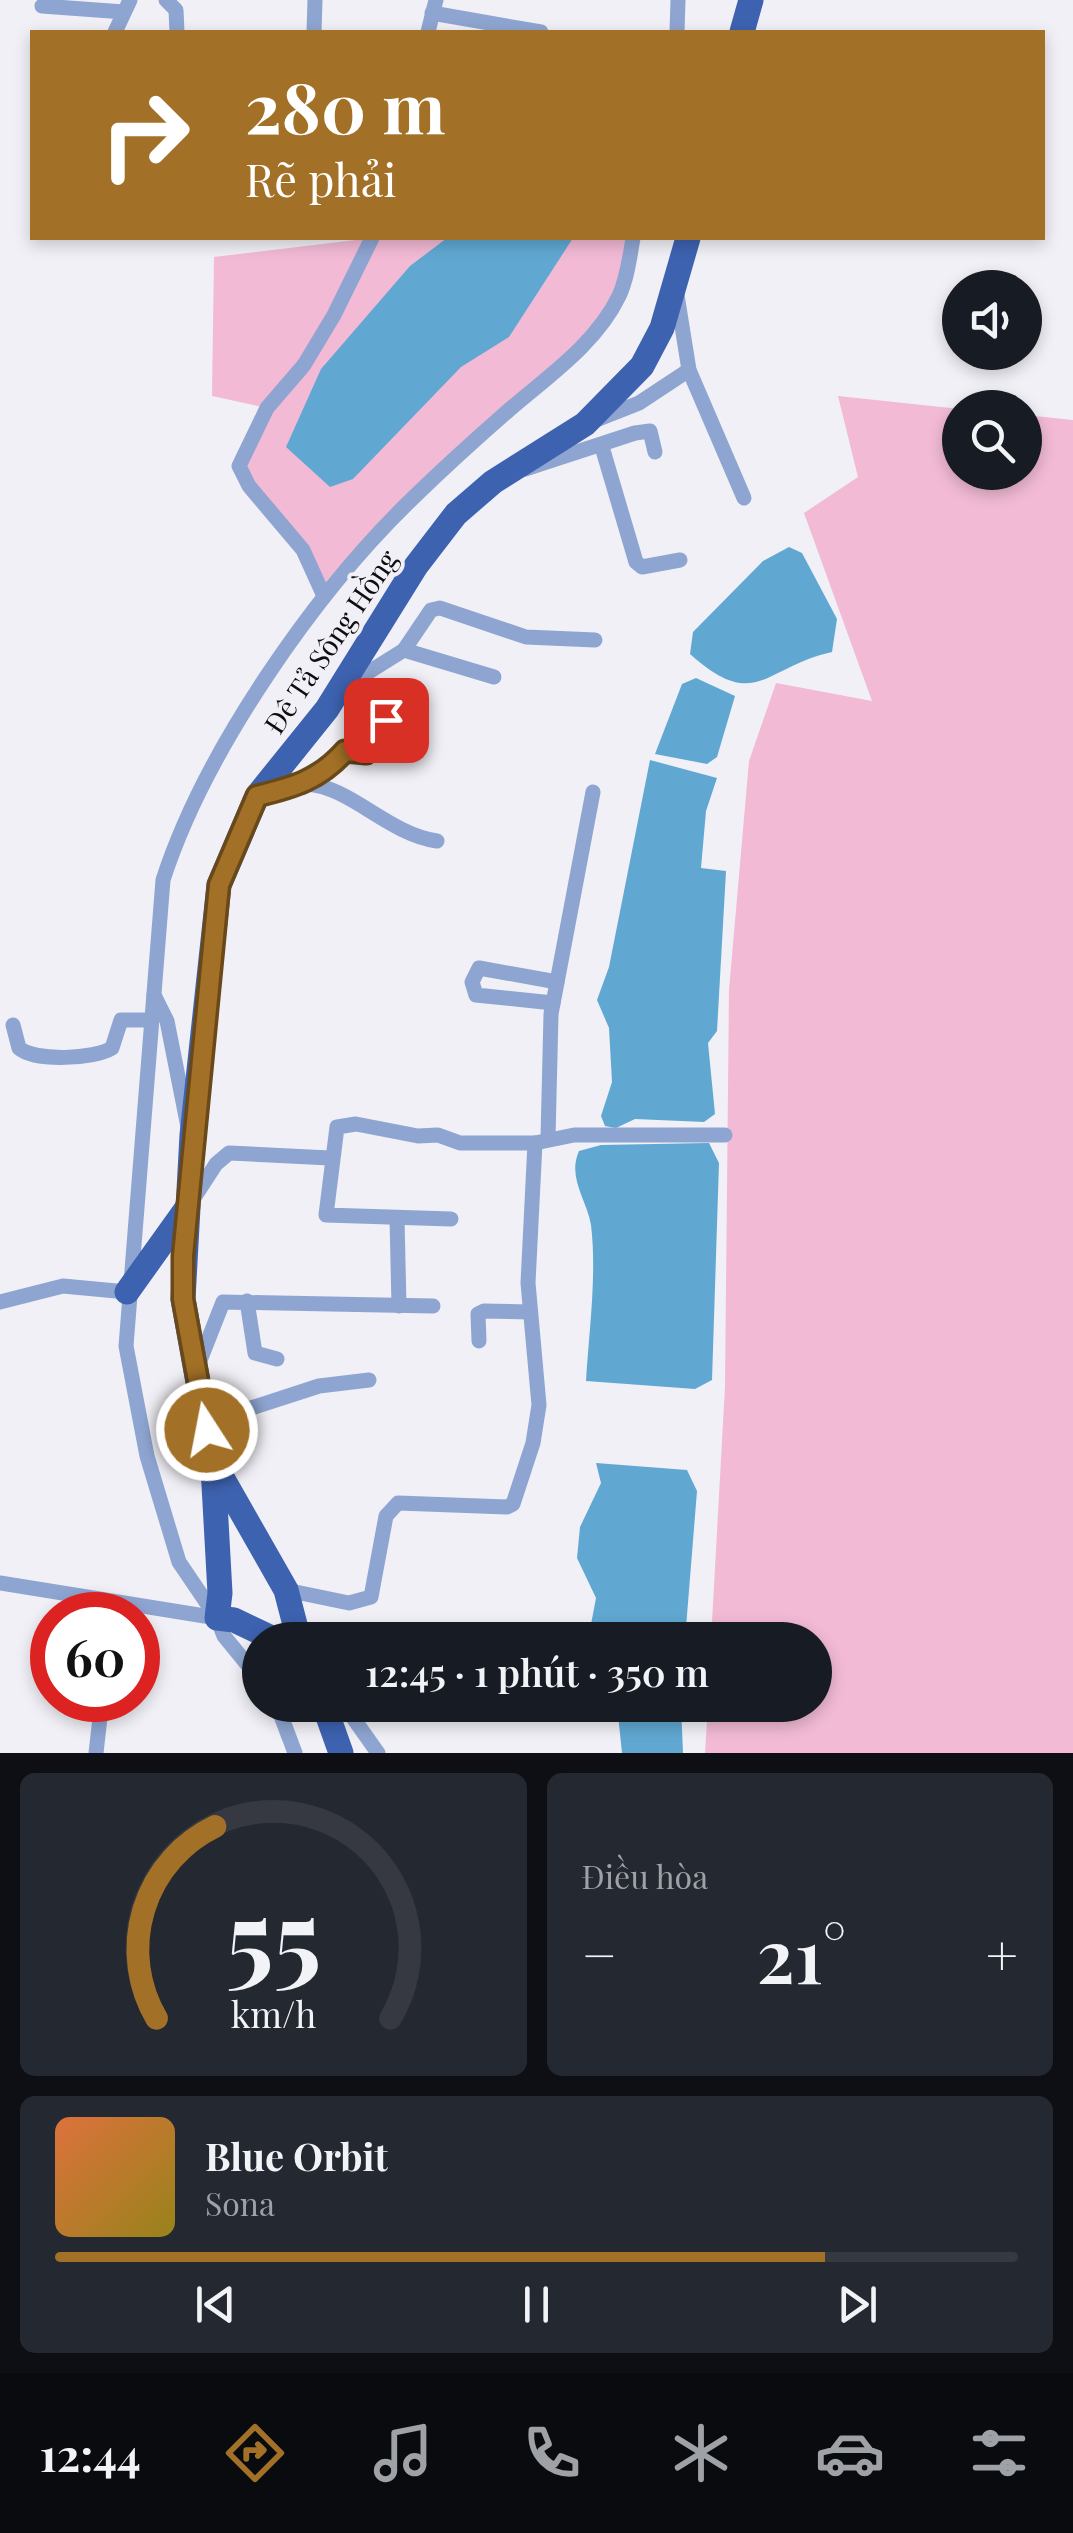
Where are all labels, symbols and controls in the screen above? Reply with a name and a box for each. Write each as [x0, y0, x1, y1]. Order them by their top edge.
text: 280 m [245, 58, 446, 152]
icon: right [80, 70, 210, 200]
text: Rẽ phải [245, 148, 396, 208]
map controls [942, 270, 1042, 490]
button: sound [942, 270, 1042, 370]
button: search [942, 390, 1042, 490]
street label: Đê Tả Sông Hồng [254, 541, 405, 740]
pin [344, 678, 429, 763]
icon: arrive [359, 693, 414, 748]
position arrow [155, 1378, 259, 1482]
speed limit sign: 60 [30, 1592, 160, 1722]
text: 12:45 · 1 phút · 350 m [365, 1646, 709, 1697]
text: Điều hòa [582, 1854, 708, 1897]
text: 55 [226, 1863, 321, 2002]
text: 21° [756, 1903, 846, 2003]
text: − [582, 1916, 617, 1990]
text: + [986, 1916, 1018, 1990]
text: km/h [230, 1989, 316, 2037]
text: Blue Orbit [205, 2130, 388, 2181]
text: Sona [205, 2181, 275, 2224]
icon: previous [188, 2277, 243, 2332]
icon: pause [509, 2277, 564, 2332]
icon: next [830, 2277, 885, 2332]
icon: directions [220, 2418, 290, 2488]
icon: music [368, 2418, 438, 2488]
icon: phone [517, 2418, 587, 2488]
icon: climate [666, 2418, 736, 2488]
icon: car [815, 2418, 885, 2488]
icon: filters [964, 2418, 1034, 2488]
text: 12:44 [39, 2423, 141, 2483]

